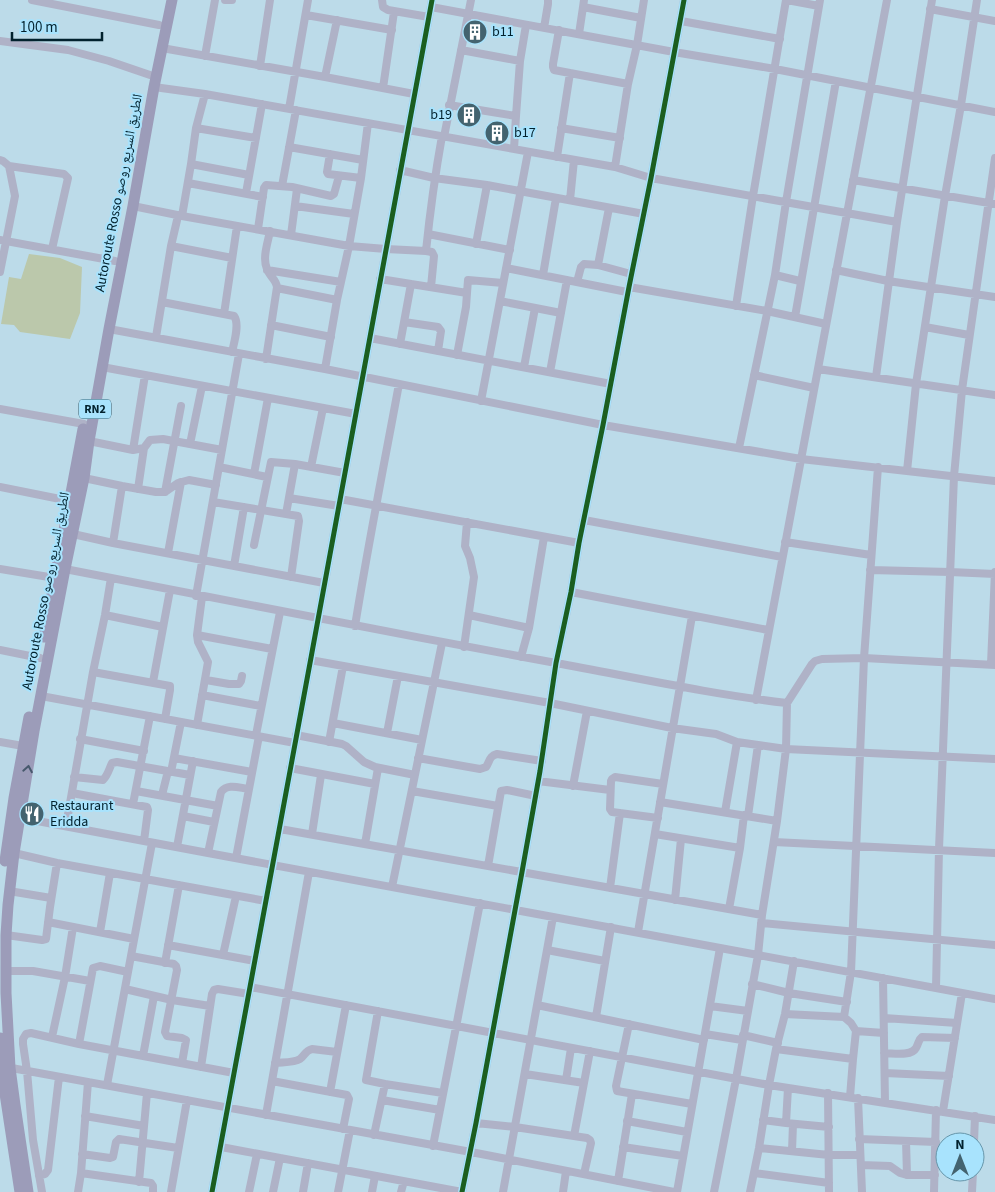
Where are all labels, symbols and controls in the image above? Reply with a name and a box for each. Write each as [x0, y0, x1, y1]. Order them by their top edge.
scale bar [12, 10, 102, 42]
text: 100 m [20, 17, 58, 38]
building icon: b11 [462, 19, 488, 45]
place label: b11 [492, 22, 514, 42]
street label: Autoroute Rosso الطريق السريع روصو [90, 92, 148, 294]
building icon: b19 [456, 102, 482, 128]
place label: b19 [430, 105, 452, 125]
building icon: b17 [484, 120, 510, 146]
place label: b17 [514, 123, 536, 143]
road number: RN2 [79, 399, 111, 418]
street label: Autoroute Rosso الطريق السريع روصو [17, 490, 75, 692]
one-way arrow [23, 765, 33, 774]
place label: Restaurant Eridda [50, 796, 114, 832]
restaurant icon: Restaurant Eridda [19, 801, 45, 827]
north arrow [935, 1132, 985, 1182]
text: N [955, 1135, 965, 1155]

